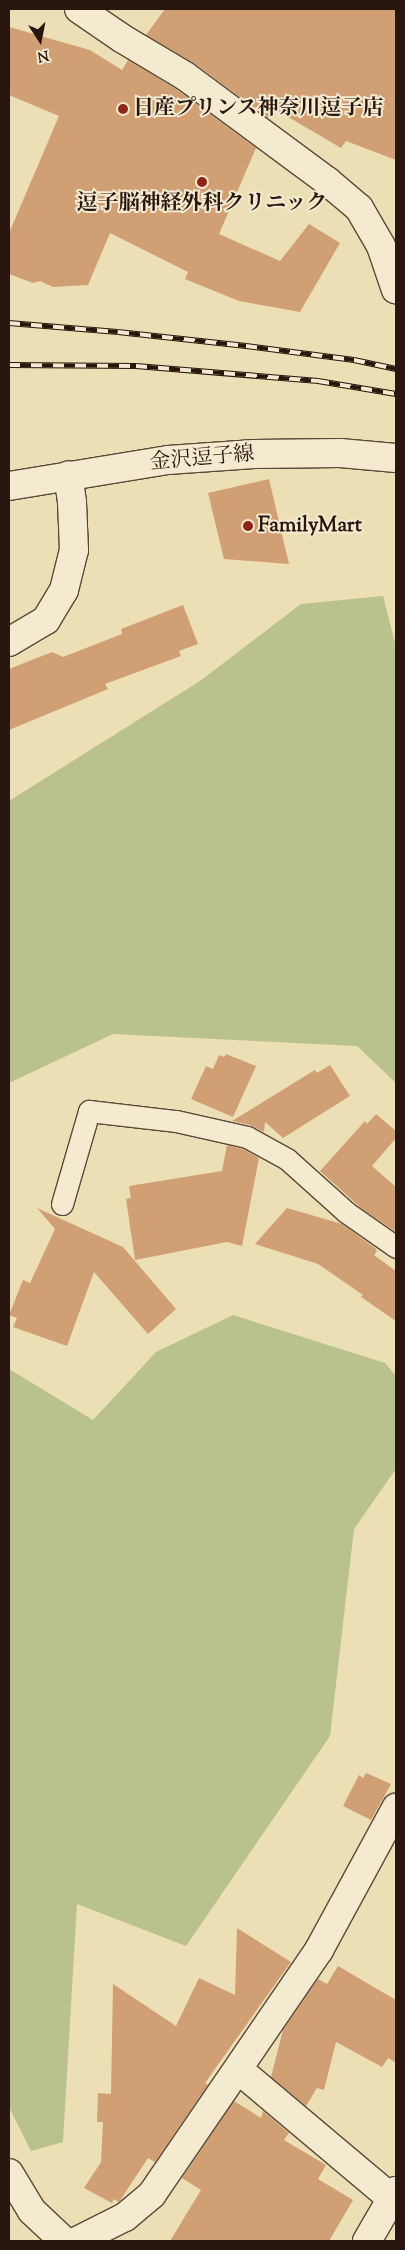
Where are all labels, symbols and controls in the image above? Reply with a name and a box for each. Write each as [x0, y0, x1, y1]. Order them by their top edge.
north arrow [15, 15, 65, 65]
text: N [35, 44, 50, 66]
place label: 日産プリンス神奈川逗子店 [133, 96, 385, 122]
marker: 日産プリンス神奈川逗子店 [117, 103, 129, 115]
marker: 逗子脳神経外科クリニック [195, 175, 209, 189]
place label: 逗子脳神経外科クリニック [76, 191, 328, 217]
street label: 金沢逗子線 [149, 442, 255, 476]
place label: FamilyMart [258, 513, 362, 539]
marker: FamilyMart [242, 520, 254, 532]

